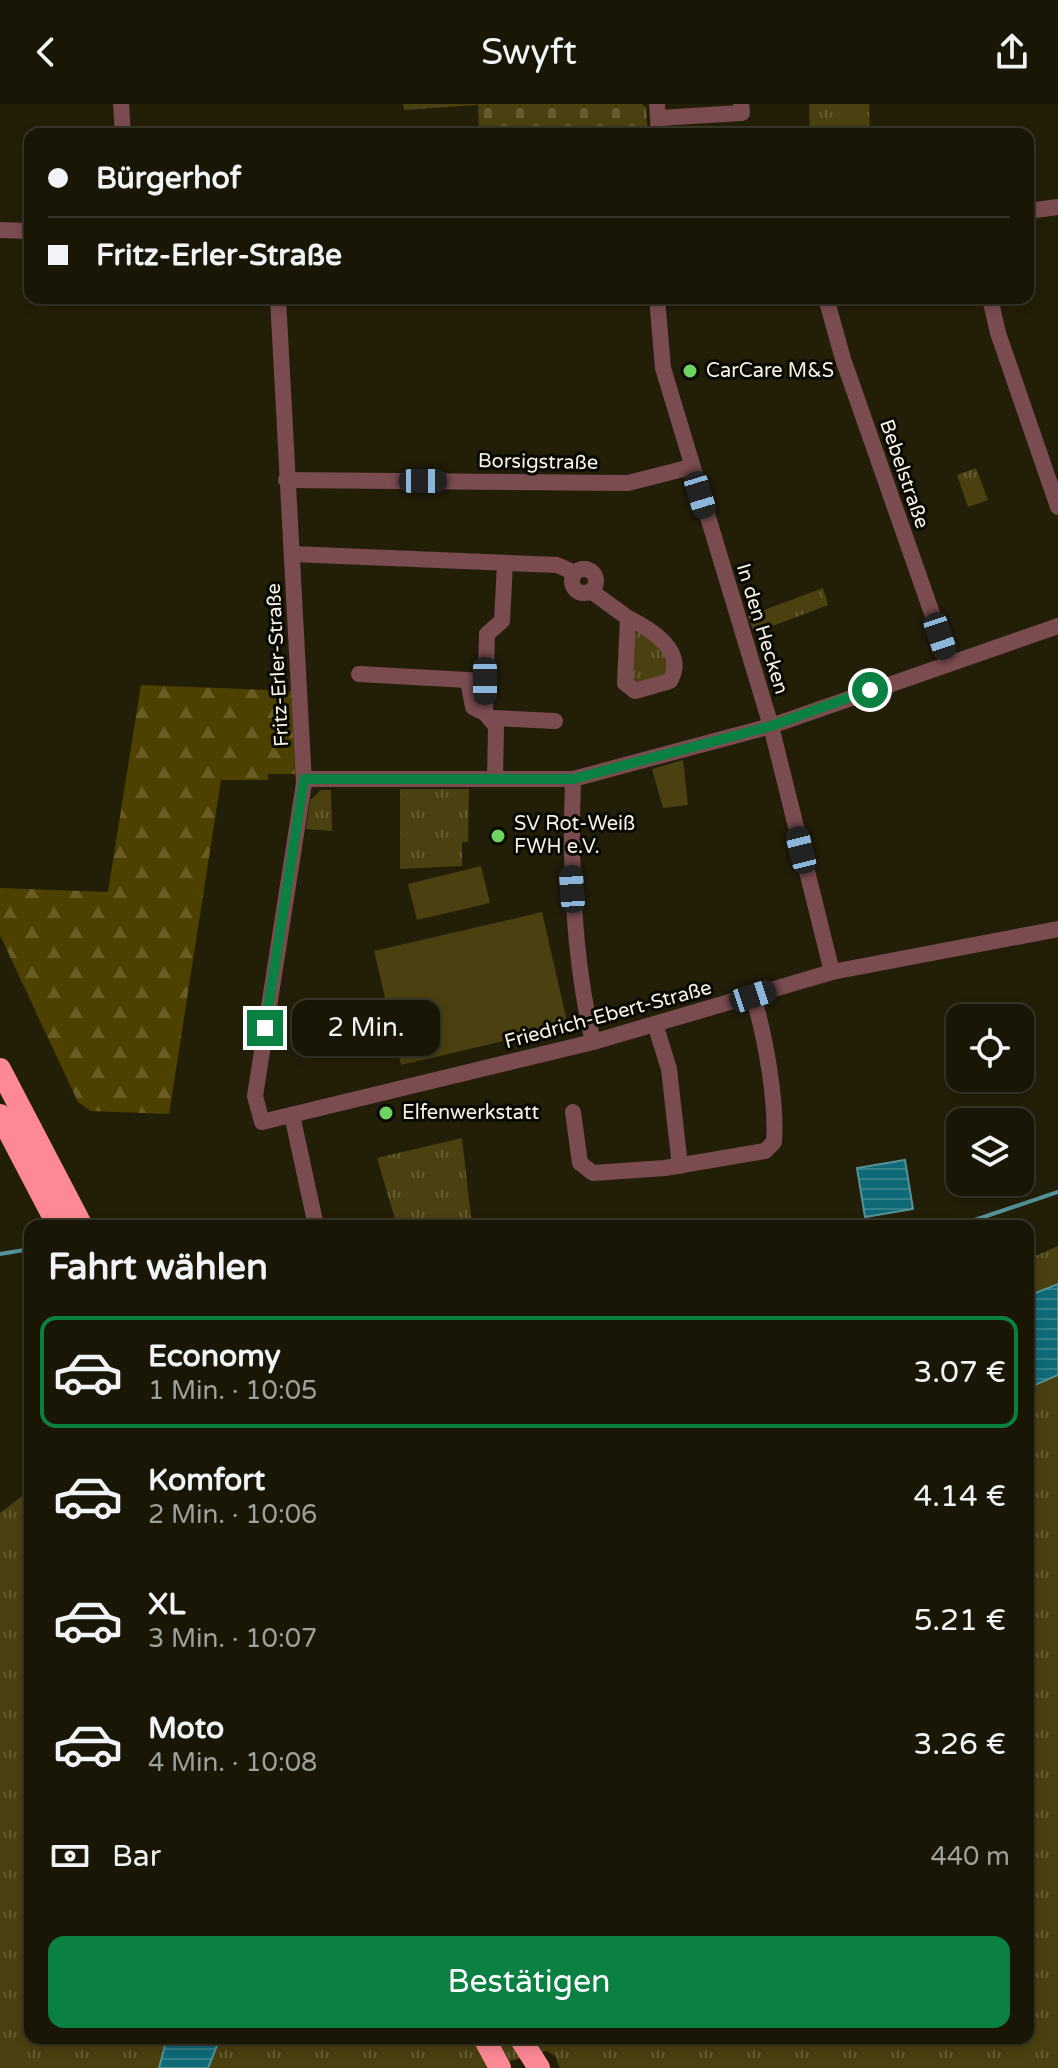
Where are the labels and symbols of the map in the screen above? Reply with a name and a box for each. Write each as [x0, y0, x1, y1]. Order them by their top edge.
place label: CarCare M&S [706, 359, 834, 383]
marker: CarCare M&S [681, 362, 699, 380]
street label: Bebelstraße [874, 416, 934, 532]
street label: Borsigstraße [478, 449, 598, 475]
car [399, 469, 447, 493]
car [682, 469, 718, 521]
street label: In den Hecken [731, 561, 793, 697]
street label: Fritz-Erler-Straße [262, 583, 294, 747]
car [921, 609, 959, 663]
car [473, 657, 497, 705]
route start [852, 672, 888, 708]
place label: SV Rot-Weiß FWH e.V. [514, 812, 635, 859]
car [784, 824, 818, 876]
marker: SV Rot-Weiß FWH e.V. [489, 827, 507, 845]
car [558, 864, 586, 914]
street label: Friedrich-Ebert-Straße [502, 976, 714, 1054]
car [726, 977, 780, 1015]
callout: 2 Min. [293, 1000, 441, 1056]
route end [247, 1010, 283, 1046]
place label: Elfenwerkstatt [402, 1101, 539, 1125]
marker: Elfenwerkstatt [377, 1104, 395, 1122]

